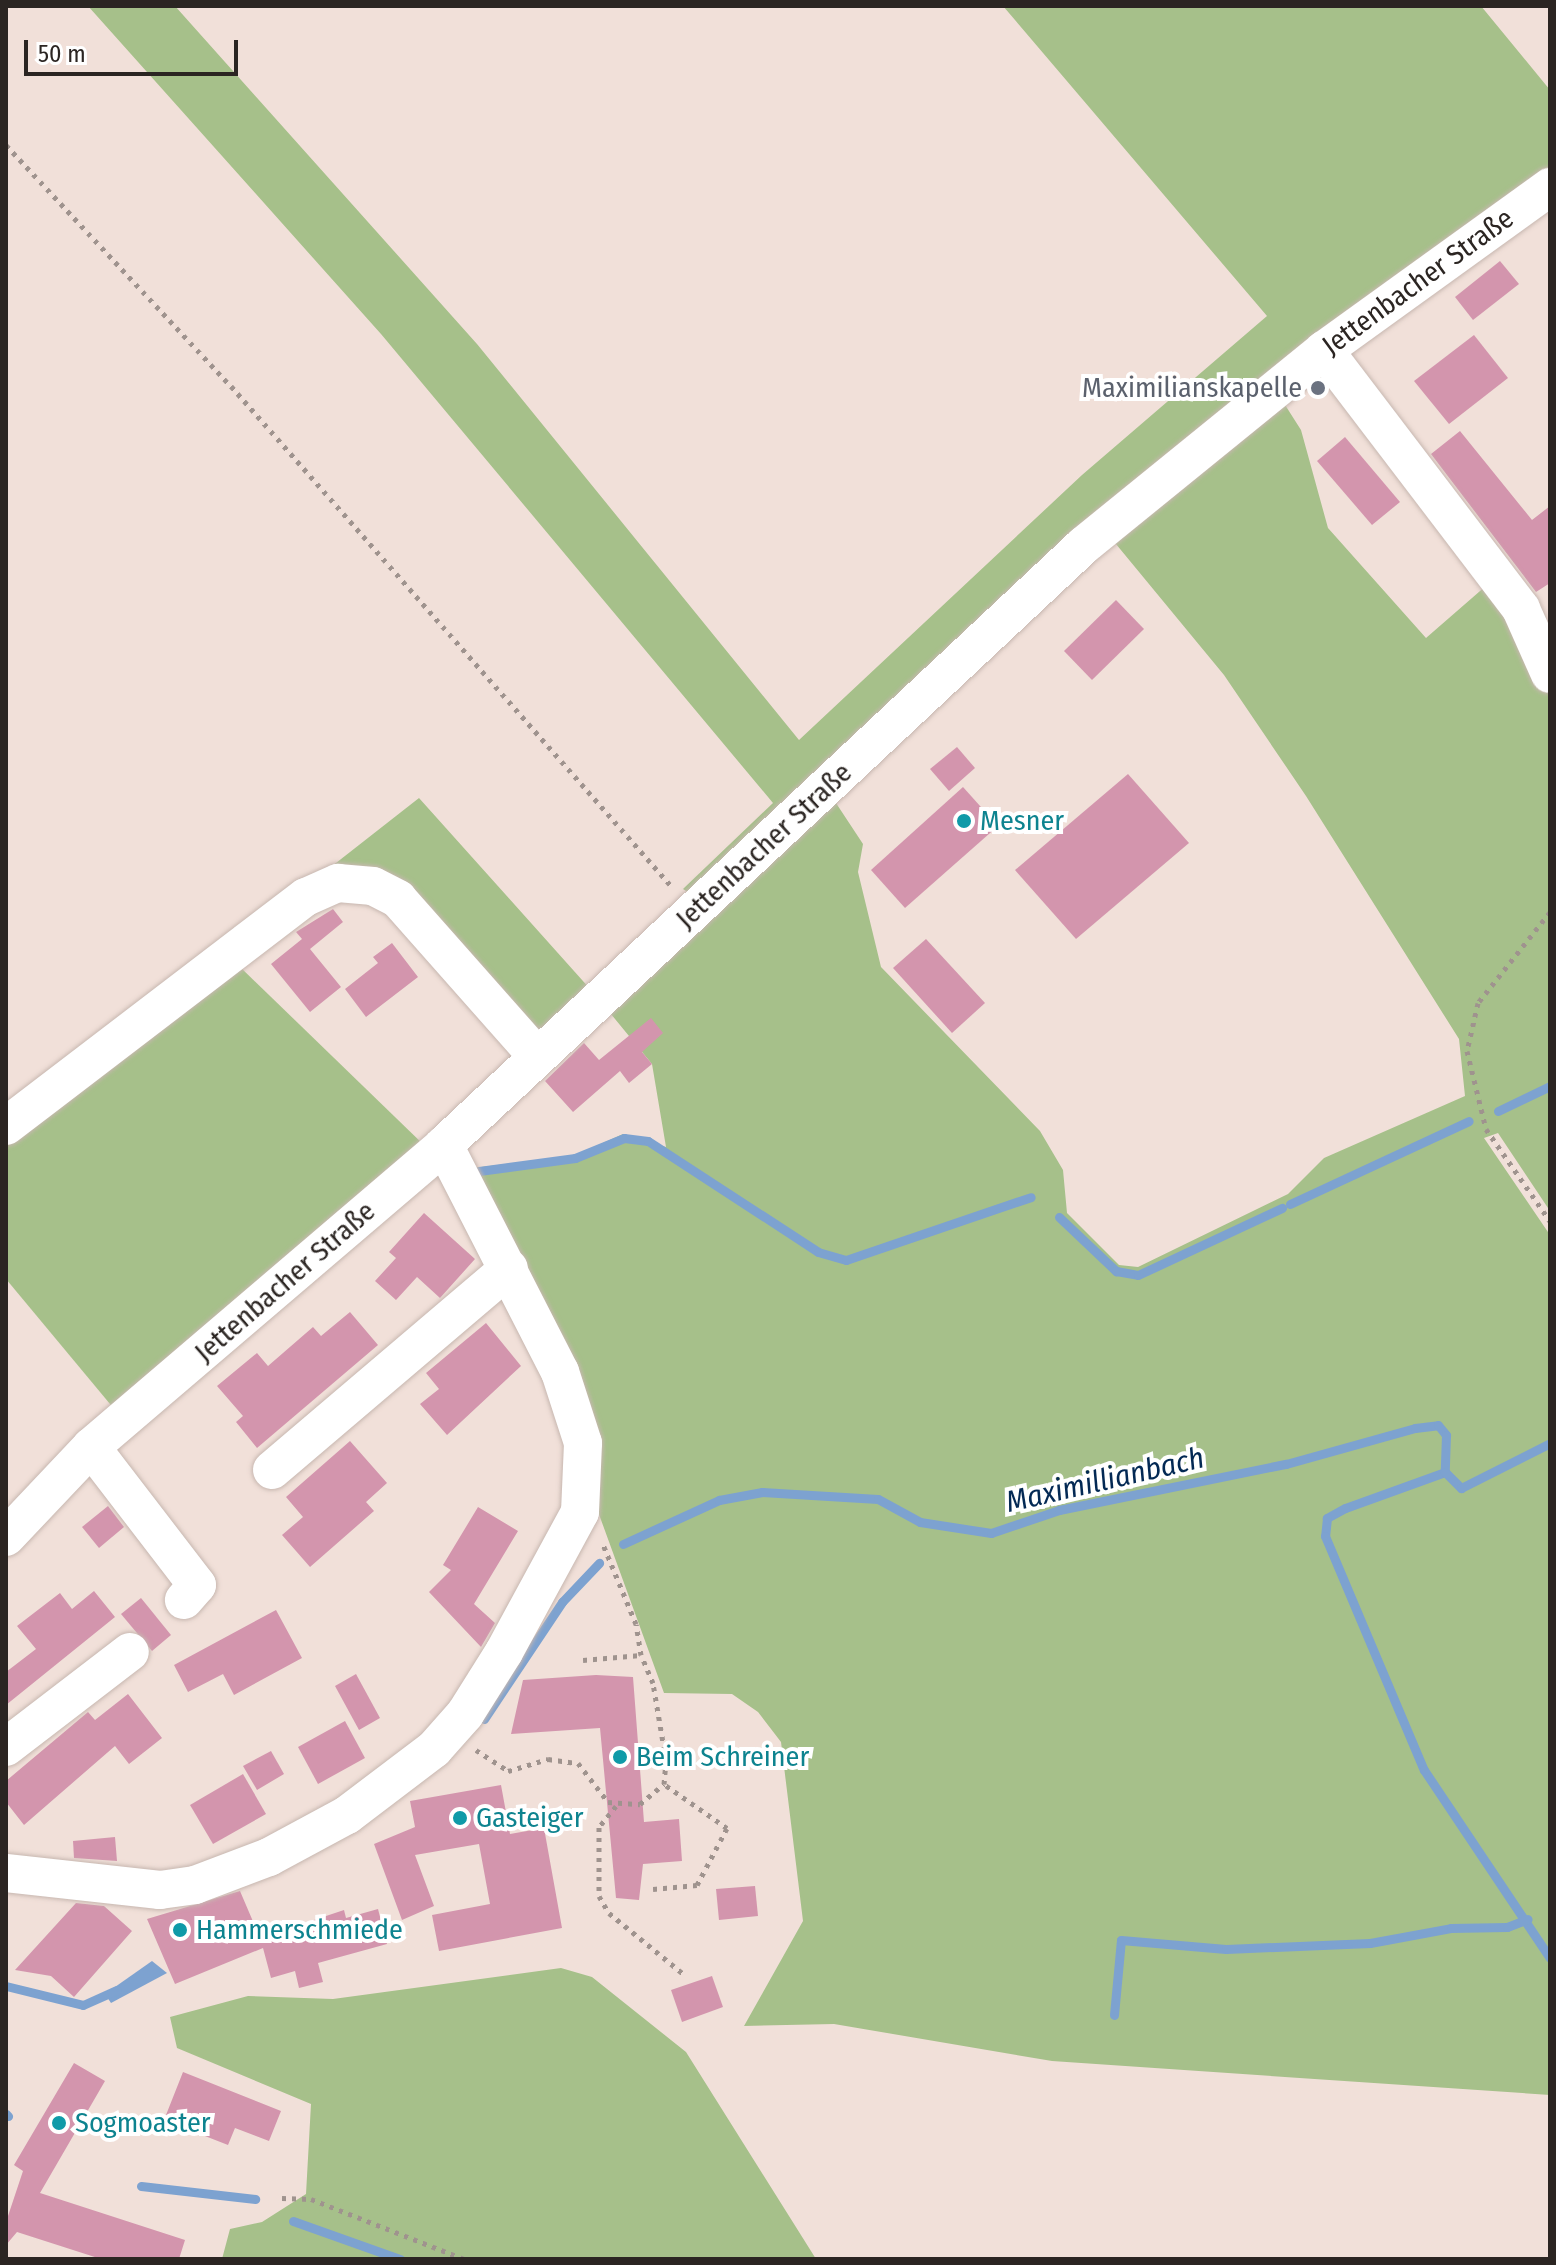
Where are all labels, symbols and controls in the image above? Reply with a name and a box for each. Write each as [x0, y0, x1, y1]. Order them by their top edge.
scale bar [28, 24, 242, 74]
text: 50 m [38, 40, 86, 68]
street label: Jettenbacher Straße [1316, 201, 1520, 363]
place label: Maximilianskapelle [1082, 371, 1302, 405]
marker: Maximilianskapelle [1309, 379, 1327, 397]
street label: Jettenbacher Straße [669, 756, 859, 936]
place label: Mesner [980, 804, 1064, 838]
marker: Mesner [955, 812, 973, 830]
street label: Jettenbacher Straße [188, 1195, 382, 1369]
water label: Maximillianbach [1002, 1440, 1208, 1520]
place label: Beim Schreiner [636, 1740, 809, 1774]
marker: Beim Schreiner [611, 1748, 629, 1766]
place label: Gasteiger [476, 1801, 583, 1835]
marker: Gasteiger [451, 1809, 469, 1827]
place label: Hammerschmiede [196, 1913, 403, 1947]
marker: Hammerschmiede [171, 1921, 189, 1939]
place label: Sogmoaster [75, 2106, 211, 2140]
marker: Sogmoaster [50, 2114, 68, 2132]

